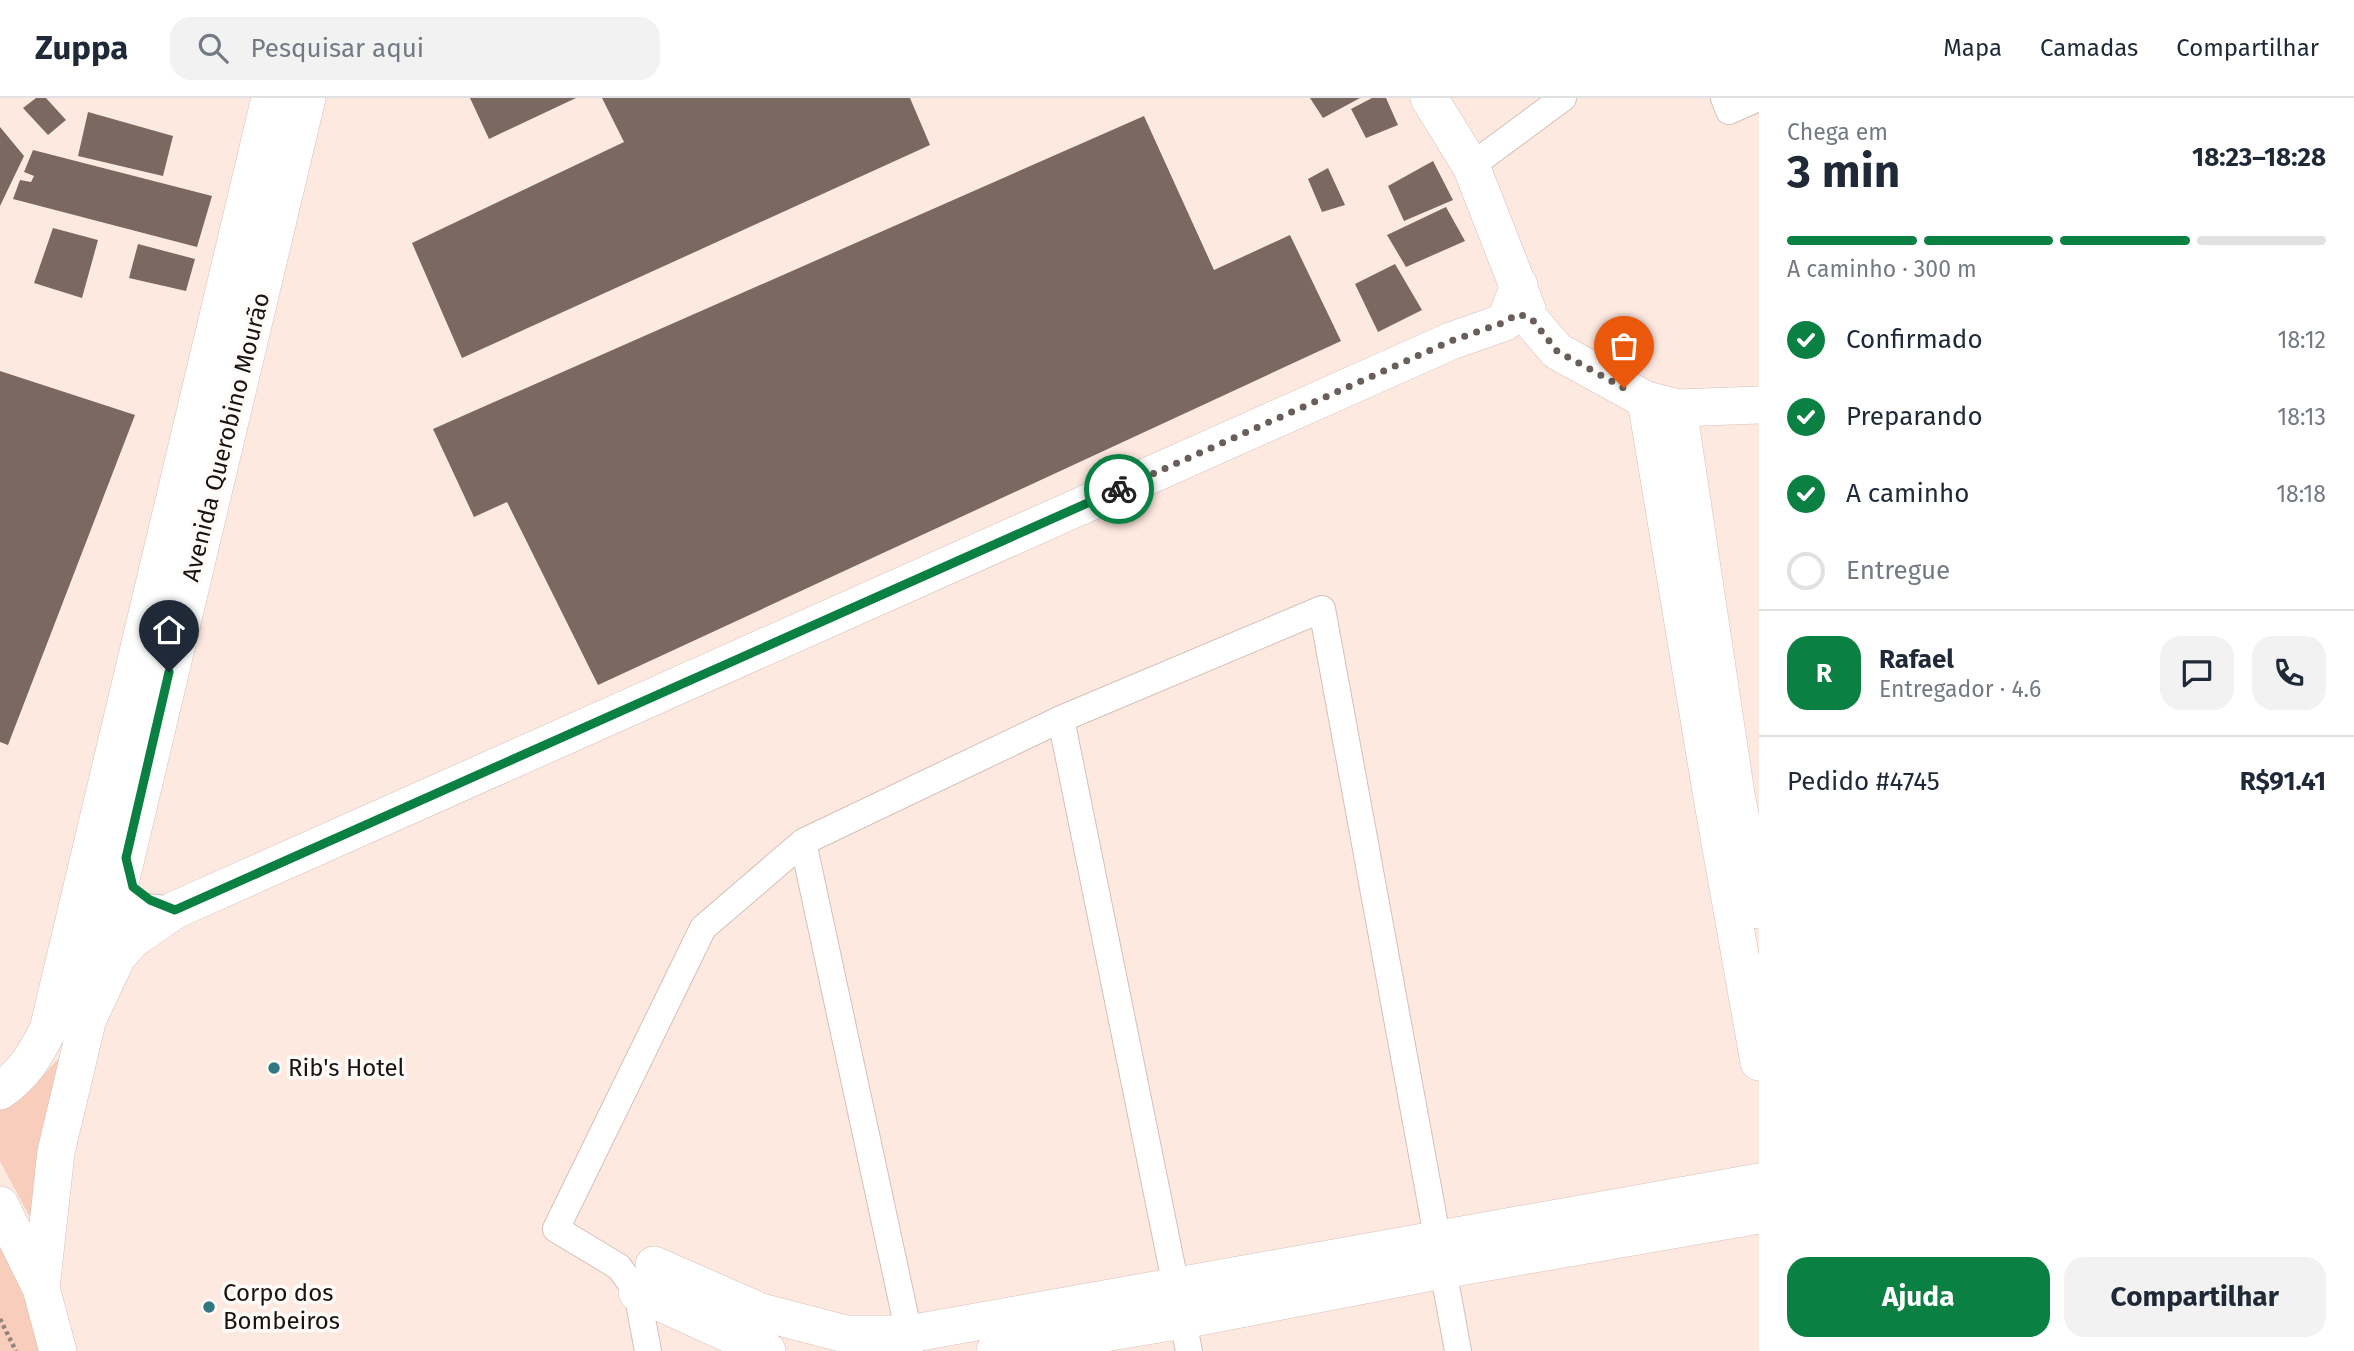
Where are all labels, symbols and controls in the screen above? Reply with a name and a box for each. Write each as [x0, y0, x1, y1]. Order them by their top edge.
search box [170, 17, 660, 80]
text: Zuppa [35, 28, 128, 68]
icon: search [194, 29, 232, 67]
text: Pesquisar aqui [250, 33, 424, 64]
text: Mapa [1943, 34, 2002, 62]
text: Camadas [2040, 34, 2138, 62]
text: Compartilhar [2176, 34, 2319, 62]
text: Chega em [1787, 118, 1888, 146]
text: 18:23–18:28 [2192, 142, 2326, 173]
text: 3 min [1787, 144, 1900, 199]
text: A caminho · 300 m [1787, 255, 1977, 283]
street label: Avenida Querobino Mourão [176, 290, 276, 584]
pin [1594, 316, 1654, 388]
icon: check [1787, 321, 1825, 359]
text: Confirmado [1846, 324, 1983, 355]
text: 18:12 [2277, 326, 2326, 354]
icon: bag [1605, 327, 1643, 365]
icon: check [1787, 398, 1825, 436]
text: Preparando [1846, 401, 1983, 432]
text: 18:13 [2277, 403, 2326, 431]
courier [1084, 454, 1154, 524]
icon: bike [1100, 470, 1138, 508]
icon: check [1787, 475, 1825, 513]
text: A caminho [1846, 478, 1969, 509]
text: 18:18 [2276, 480, 2326, 508]
text: Entregue [1846, 555, 1950, 586]
pin [139, 600, 199, 672]
icon: home [150, 611, 188, 649]
button: chat [2160, 636, 2234, 710]
button: phone [2252, 636, 2326, 710]
text: Rafael [1879, 644, 1954, 675]
text: R [1816, 658, 1832, 689]
text: Entregador · 4.6 [1879, 675, 2041, 703]
text: Pedido #4745 [1787, 766, 1940, 797]
text: R$91.41 [2240, 766, 2326, 797]
place label: Rib's Hotel [288, 1054, 405, 1082]
marker: Rib's Hotel [266, 1060, 282, 1076]
button: Ajuda [1787, 1257, 2050, 1337]
button: Compartilhar [2064, 1257, 2326, 1337]
place label: Corpo dos Bombeiros [223, 1279, 340, 1335]
marker: Corpo dos Bombeiros [201, 1299, 217, 1315]

